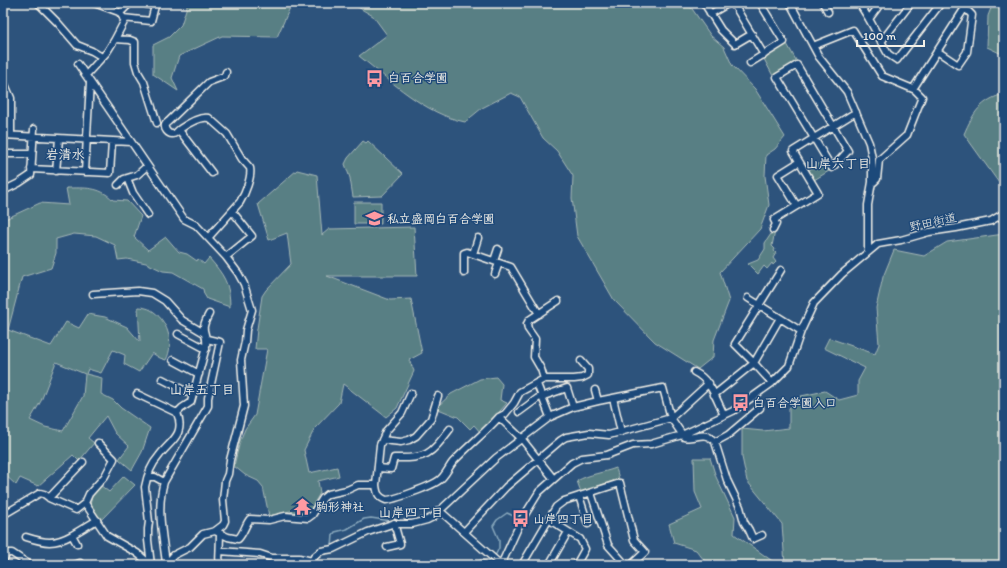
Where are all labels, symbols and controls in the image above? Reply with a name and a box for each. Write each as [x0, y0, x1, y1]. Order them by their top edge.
scale bar [857, 22, 924, 48]
text: 100 m [863, 29, 896, 43]
bus stop icon: 白百合学園 [365, 68, 385, 88]
place label: 白百合学園 [388, 71, 448, 85]
district label: 岩清水 [45, 147, 85, 162]
district label: 山岸六丁目 [805, 156, 871, 171]
school or university icon: 私立盛岡白百合学園 [364, 209, 384, 229]
street label: 野田街道 [908, 210, 958, 234]
place label: 私立盛岡白百合学園 [387, 212, 495, 226]
district label: 山岸五丁目 [169, 382, 235, 397]
bus stop icon: 白百合学園入口 [730, 393, 750, 413]
place label: 白百合学園入口 [753, 396, 837, 410]
temple icon: 駒形神社 [293, 497, 313, 517]
place label: 駒形神社 [316, 500, 364, 514]
district label: 山岸四丁目 [378, 505, 444, 520]
bus stop icon: 山岸四丁目 [510, 509, 530, 529]
place label: 山岸四丁目 [533, 512, 593, 526]

